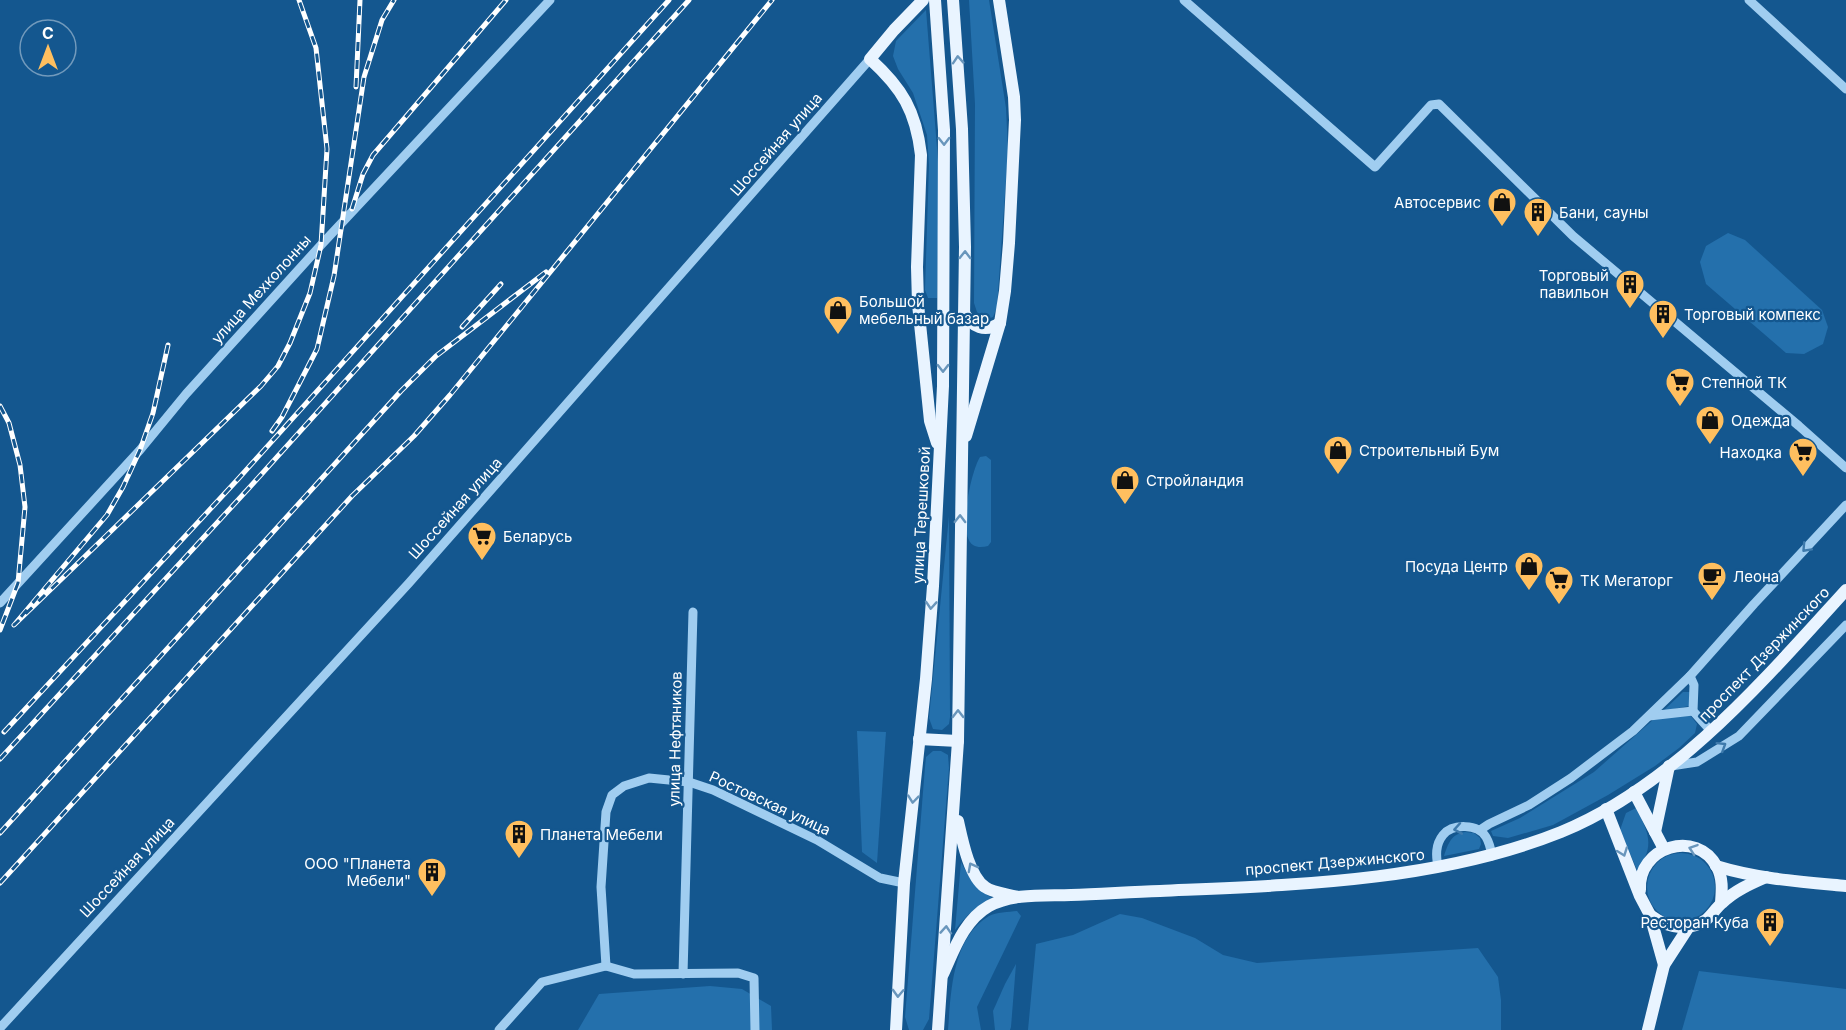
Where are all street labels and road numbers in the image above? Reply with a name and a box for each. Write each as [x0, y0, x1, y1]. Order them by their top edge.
street label: Шоссейная улица [726, 88, 826, 200]
street label: улица Мехколонны [207, 231, 315, 347]
street label: улица Терешковой [908, 446, 934, 584]
street label: Шоссейная улица [404, 453, 506, 563]
street label: проспект Дзержинского [1695, 583, 1833, 725]
street label: улица Нефтяников [664, 671, 686, 807]
street label: Ростовская улица [706, 767, 834, 839]
street label: Шоссейная улица [76, 813, 178, 921]
street label: проспект Дзержинского [1244, 845, 1426, 879]

